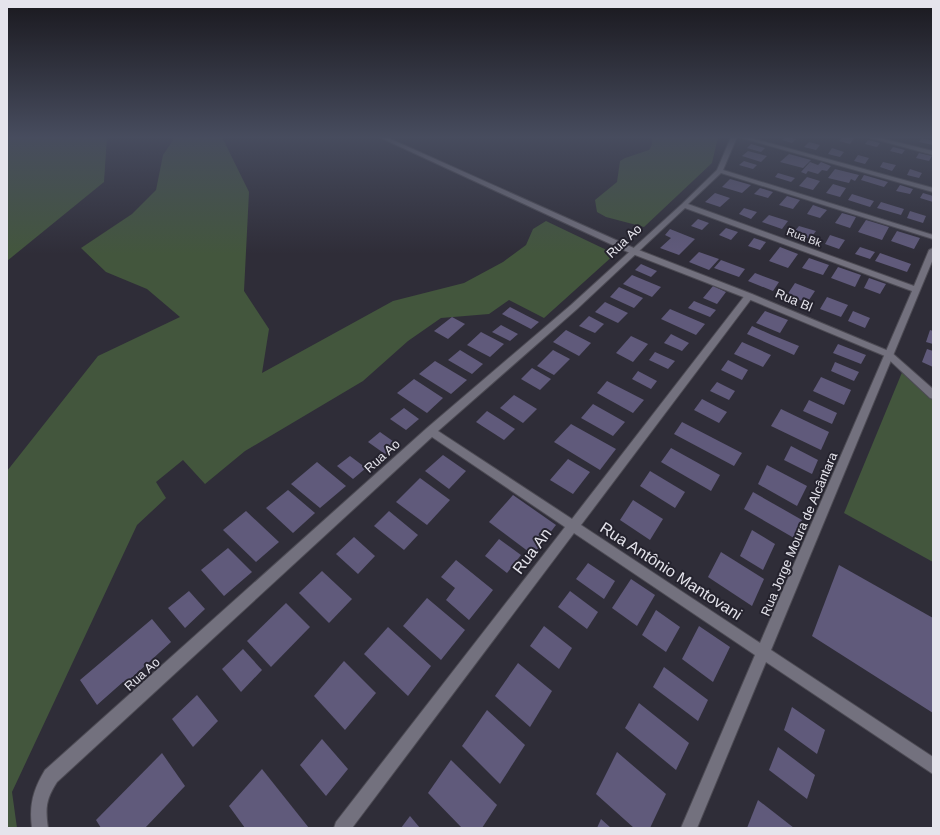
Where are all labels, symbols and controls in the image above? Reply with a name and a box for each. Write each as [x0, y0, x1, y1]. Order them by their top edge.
street label: Rua Ao [603, 221, 645, 261]
street label: Rua Bk [785, 225, 823, 249]
street label: Rua Bl [773, 285, 815, 315]
street label: Rua Ao [361, 436, 403, 476]
street label: Rua Jorge Moura de Alcântara [758, 449, 841, 618]
street label: Rua Antônio Mantovani [597, 519, 745, 623]
street label: Rua An [509, 525, 555, 577]
street label: Rua Ao [121, 654, 163, 694]

